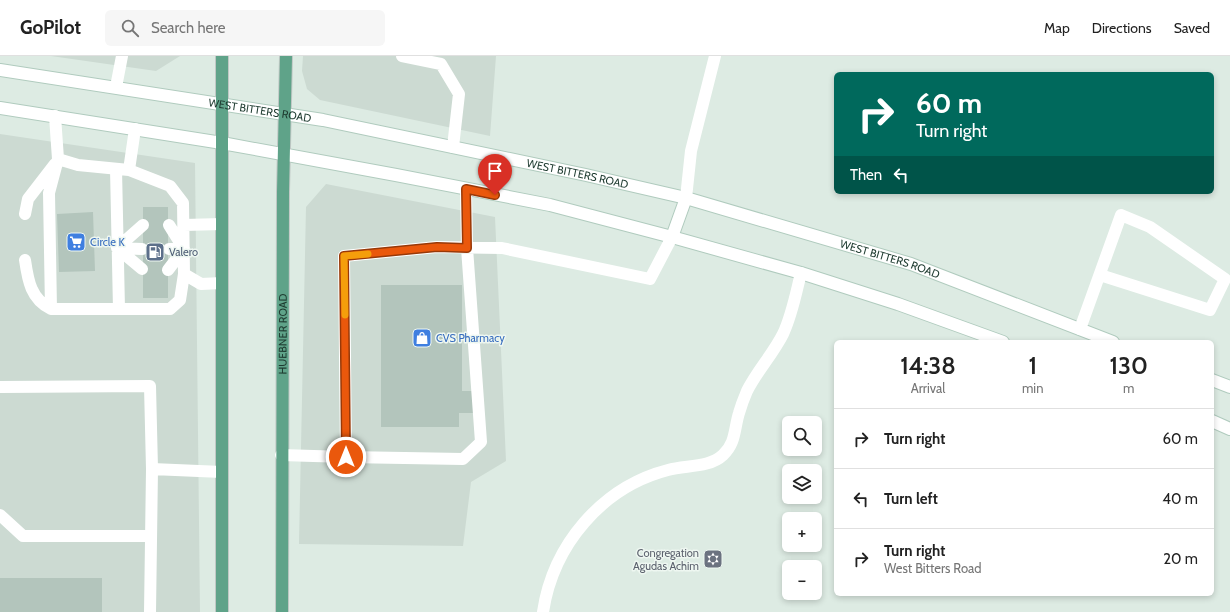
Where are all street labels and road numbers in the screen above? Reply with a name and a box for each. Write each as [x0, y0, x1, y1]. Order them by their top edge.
street label: WEST BITTERS ROAD [207, 95, 312, 125]
street label: WEST BITTERS ROAD [525, 156, 630, 192]
street label: WEST BITTERS ROAD [838, 237, 942, 281]
street label: HUEBNER ROAD [276, 293, 290, 375]

